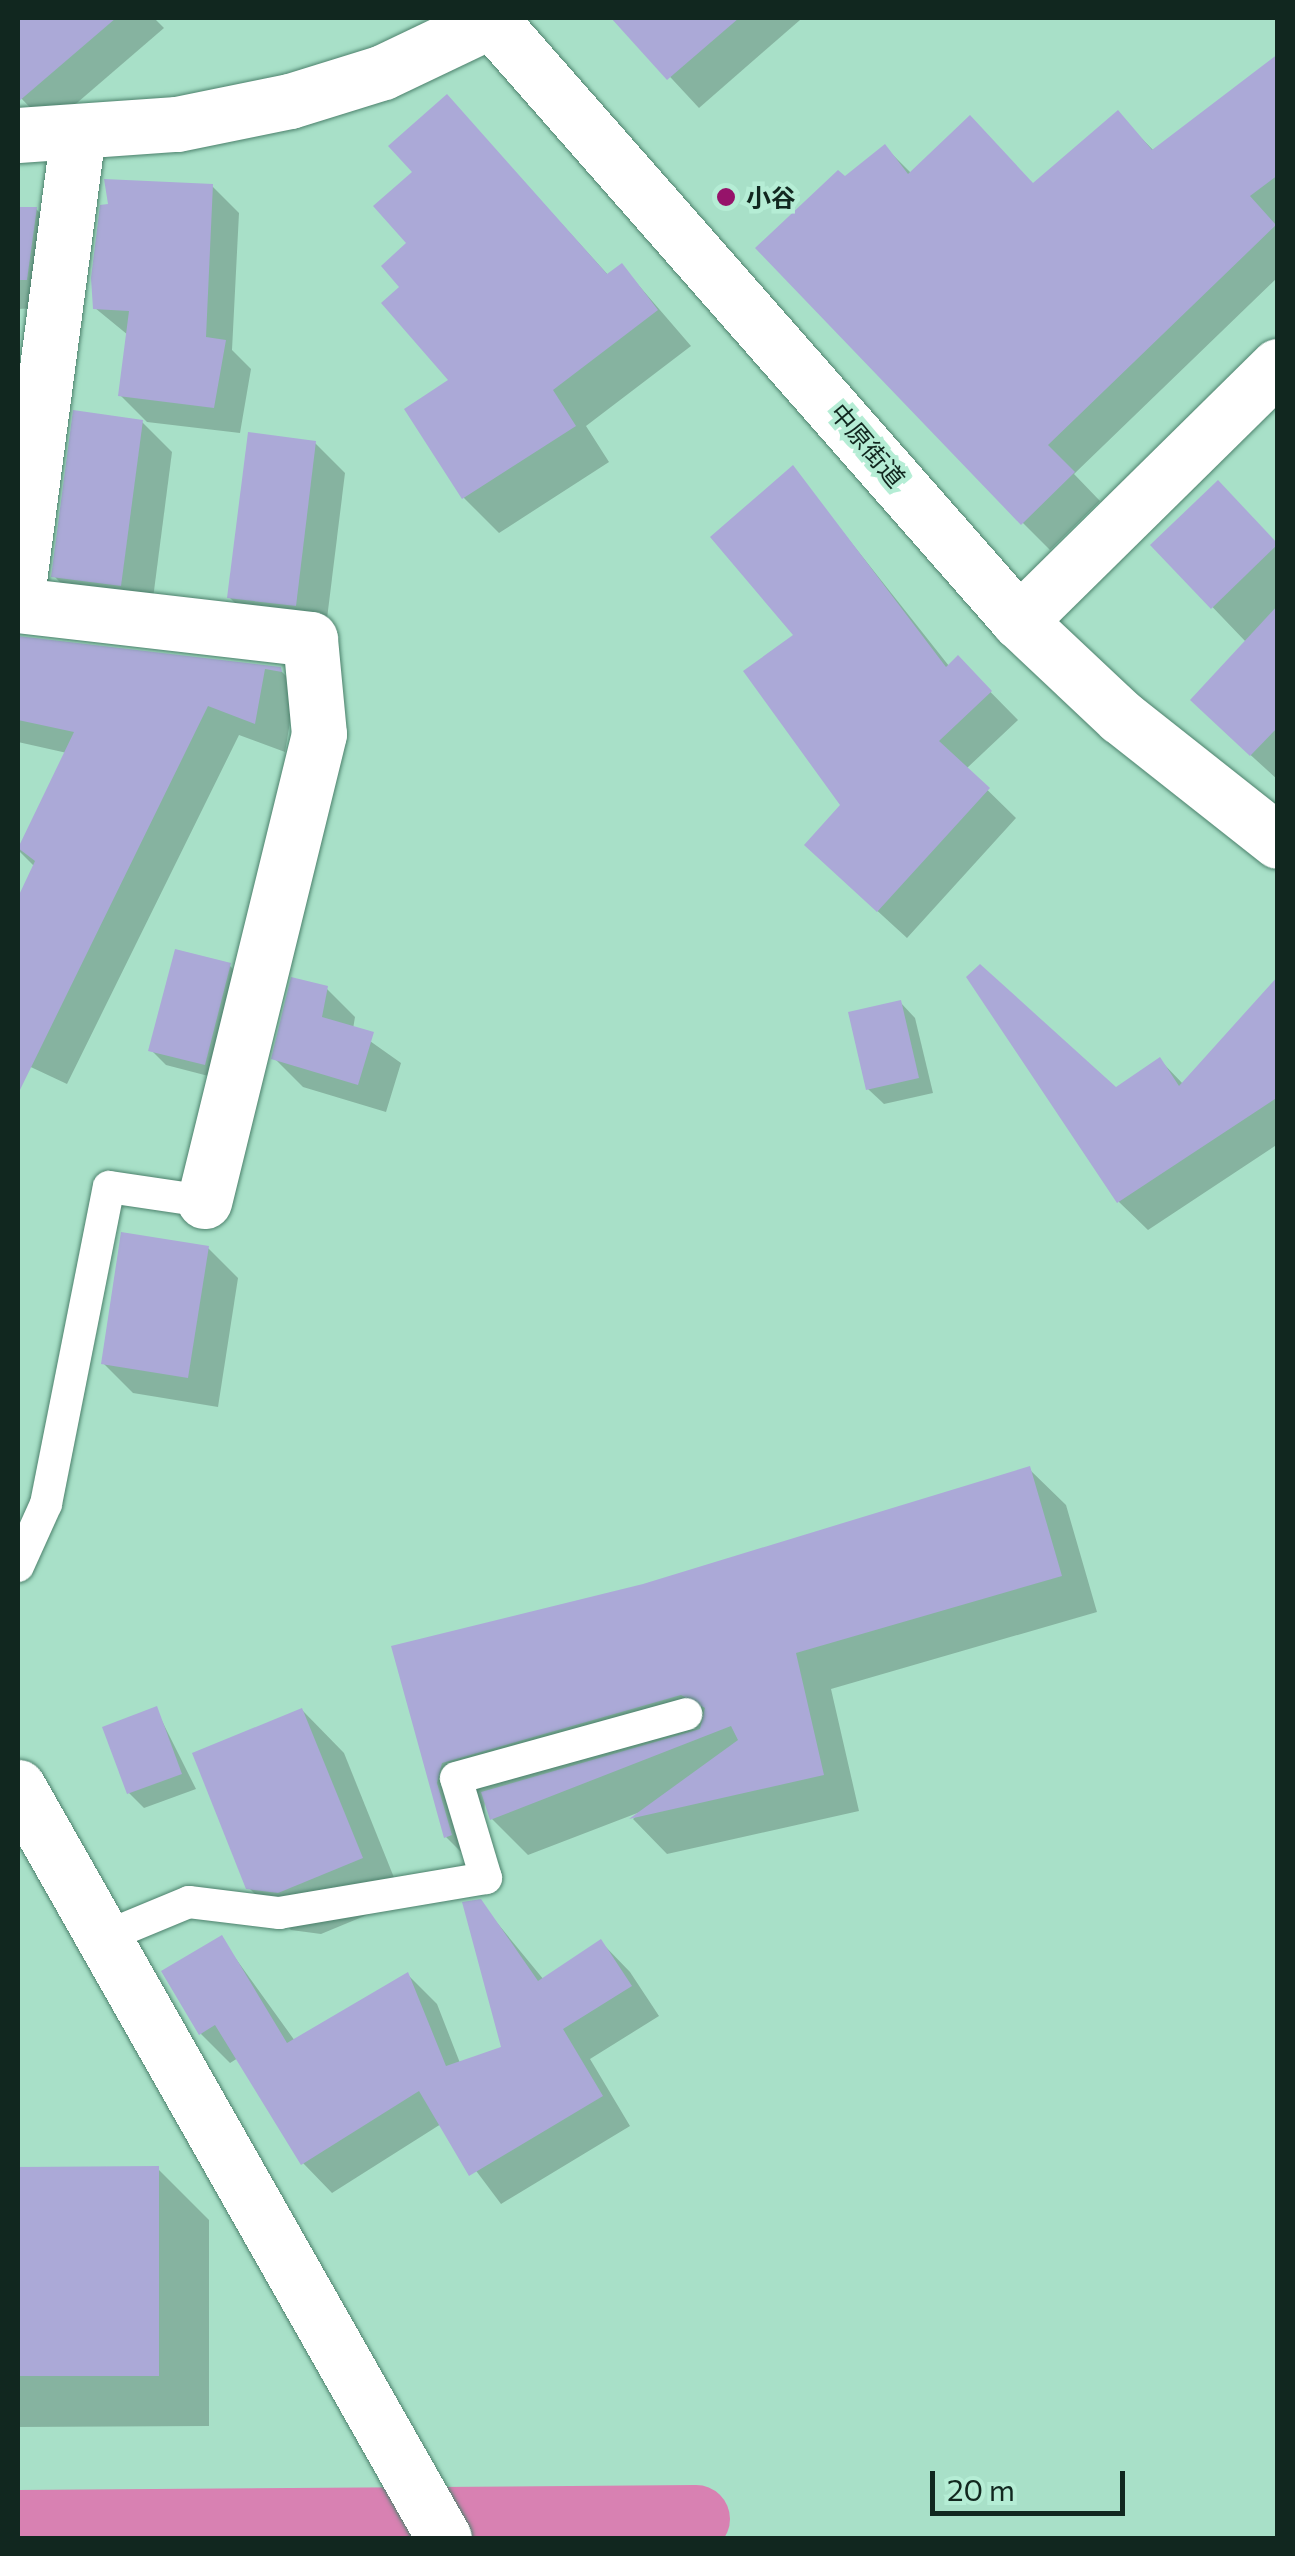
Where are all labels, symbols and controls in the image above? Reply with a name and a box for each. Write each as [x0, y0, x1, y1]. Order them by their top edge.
place label: 小谷 [746, 182, 796, 212]
marker: 小谷 [715, 186, 737, 208]
street label: 中原街道 [824, 397, 912, 493]
scale bar [935, 2451, 1130, 2513]
text: 20 m [947, 2470, 1015, 2507]

